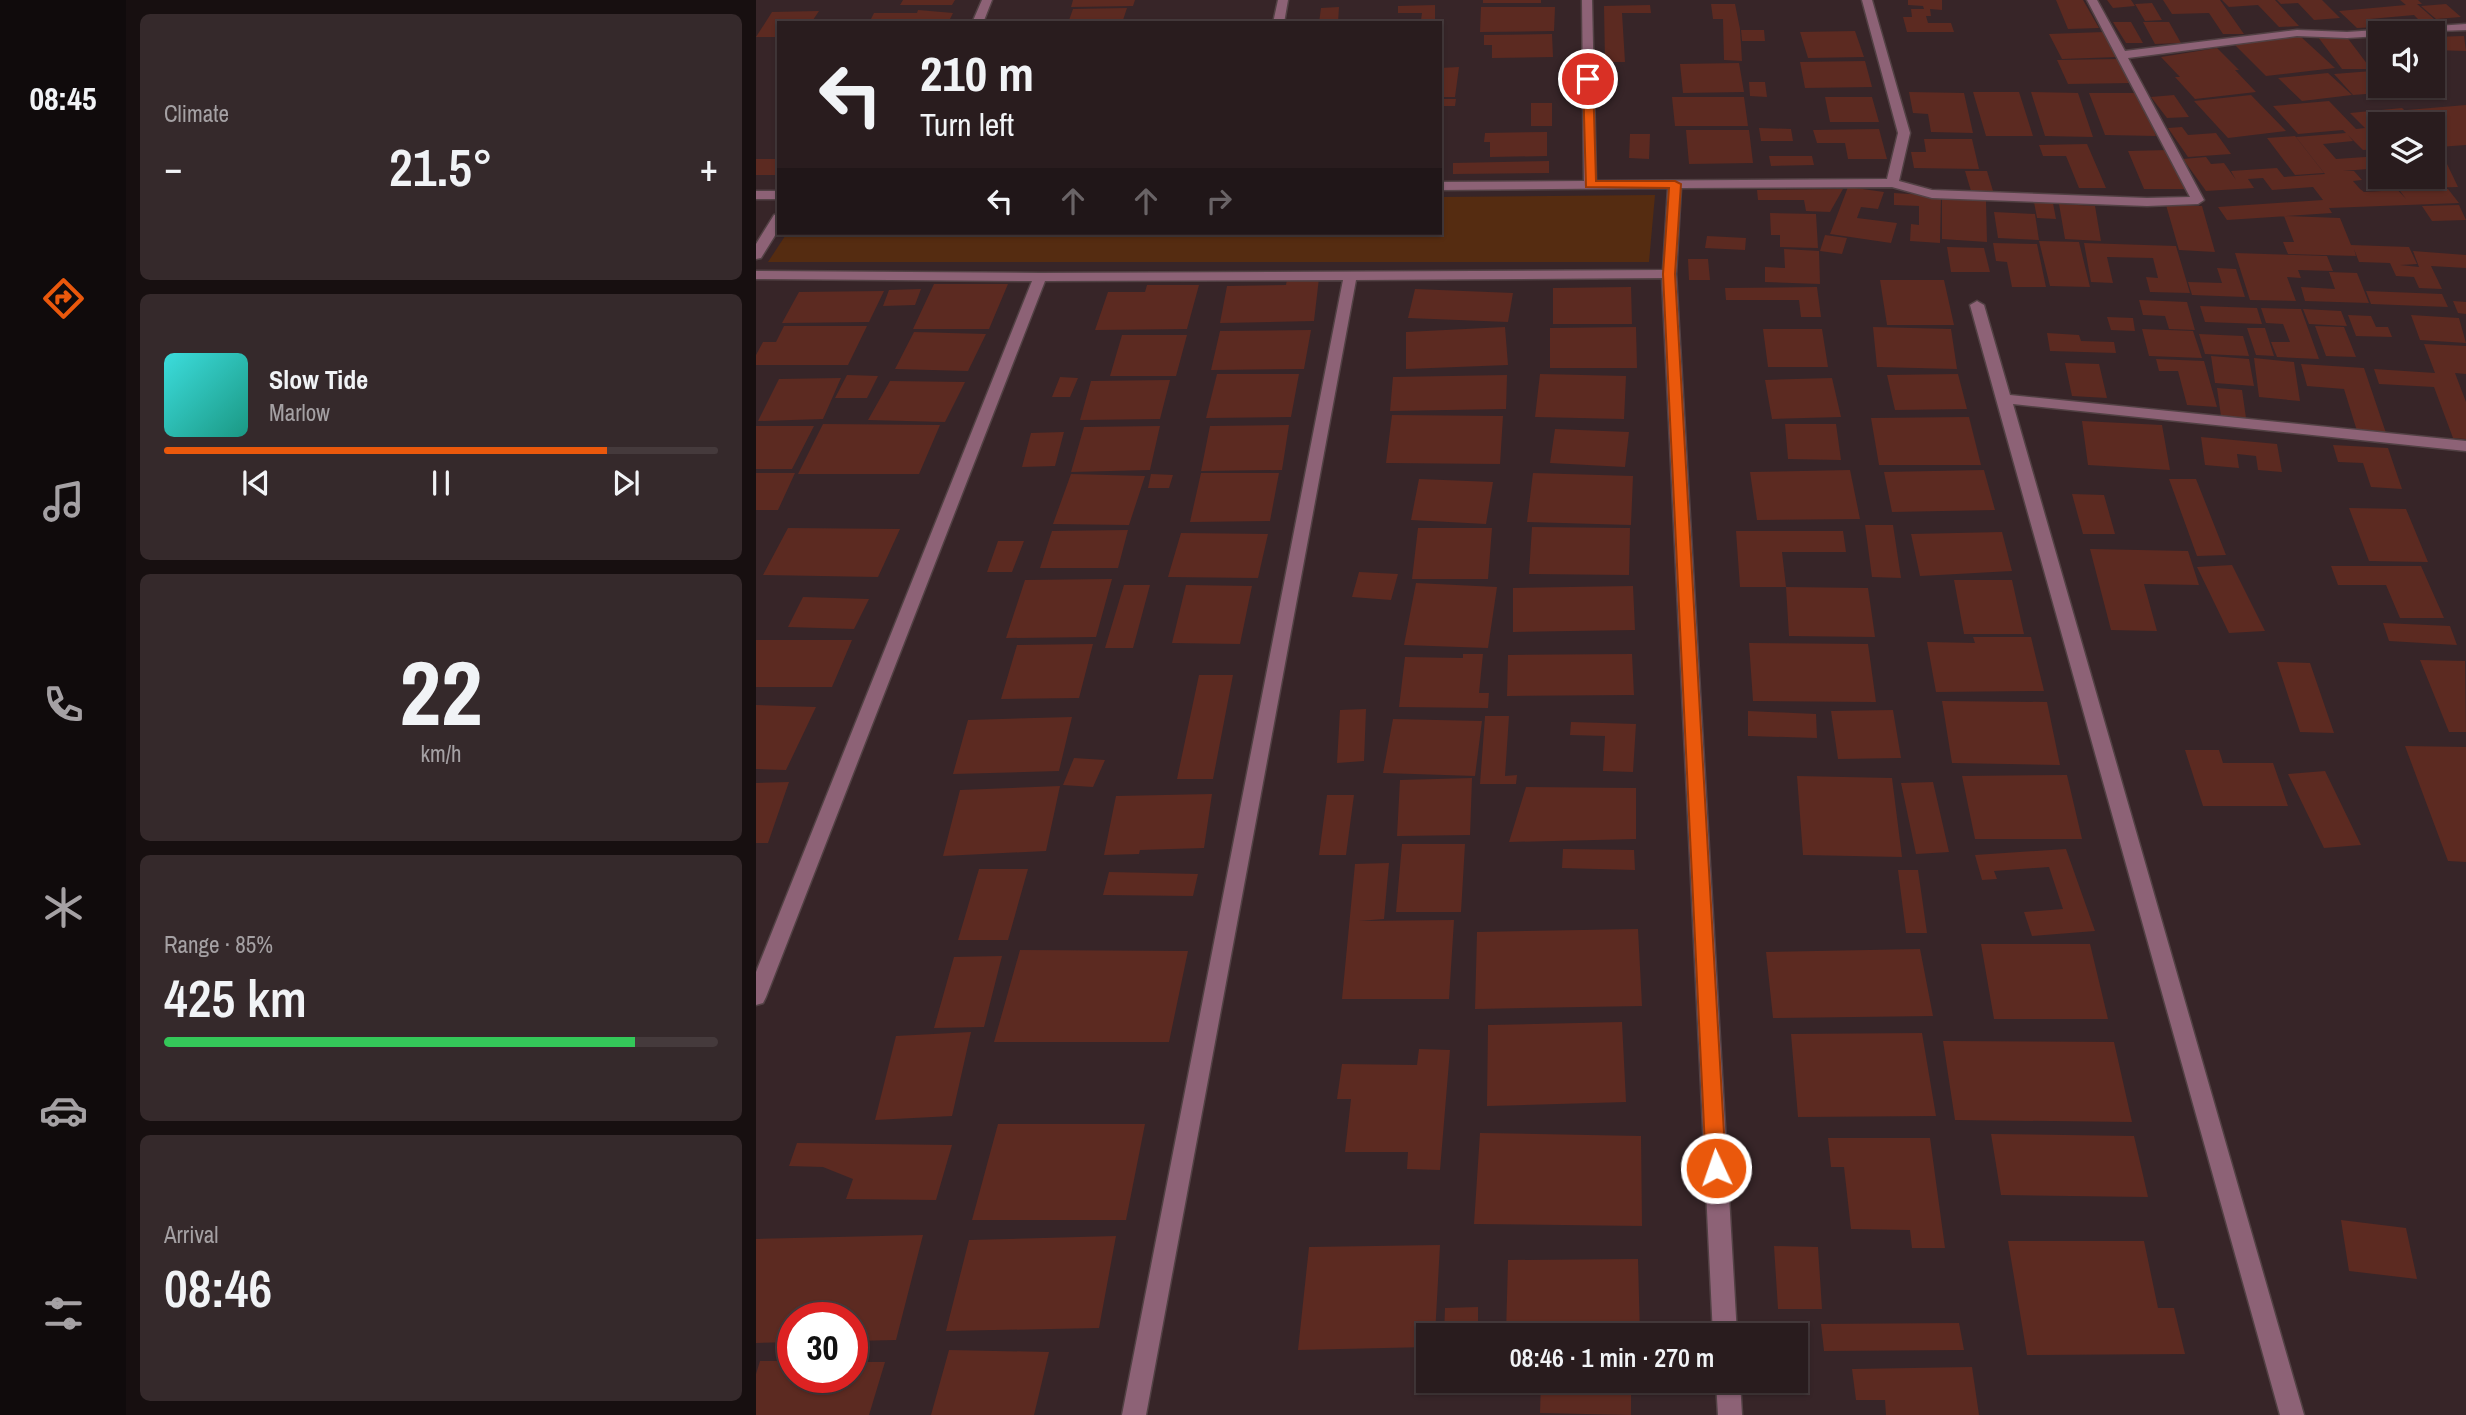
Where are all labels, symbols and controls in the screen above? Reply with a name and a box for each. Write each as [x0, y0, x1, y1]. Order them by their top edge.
map controls [2368, 21, 2445, 189]
button: sound [2368, 21, 2445, 98]
text: 210 m [920, 40, 1034, 106]
icon: left [805, 49, 896, 140]
pin [1558, 49, 1618, 109]
icon: arrive [1569, 60, 1607, 98]
text: 08:45 [29, 77, 97, 120]
text: Climate [164, 98, 229, 129]
text: Turn left [920, 103, 1014, 146]
button: layers [2368, 112, 2445, 189]
text: 21.5° [389, 132, 493, 202]
text: − [164, 142, 182, 193]
text: + [700, 142, 718, 193]
icon: left [981, 182, 1019, 220]
icon: ahead [1054, 182, 1092, 220]
icon: ahead [1127, 182, 1165, 220]
icon: right [1200, 182, 1238, 220]
icon: directions [39, 274, 88, 323]
text: Slow Tide [269, 362, 368, 397]
text: Marlow [269, 397, 330, 428]
icon: previous [237, 464, 275, 502]
icon: pause [422, 464, 460, 502]
icon: next [607, 464, 645, 502]
icon: music [39, 477, 88, 526]
text: 22 [400, 631, 483, 753]
icon: phone [39, 680, 88, 729]
text: km/h [421, 738, 461, 769]
icon: climate [39, 883, 88, 932]
text: Range · 85% [164, 929, 273, 960]
text: 425 km [164, 963, 307, 1033]
icon: car [39, 1086, 88, 1135]
position arrow [1679, 1131, 1753, 1205]
text: Arrival [164, 1219, 219, 1250]
text: 08:46 [164, 1253, 272, 1323]
icon: filters [39, 1289, 88, 1338]
speed limit sign: 30 [777, 1302, 868, 1393]
text: 08:46 · 1 min · 270 m [1510, 1340, 1714, 1375]

